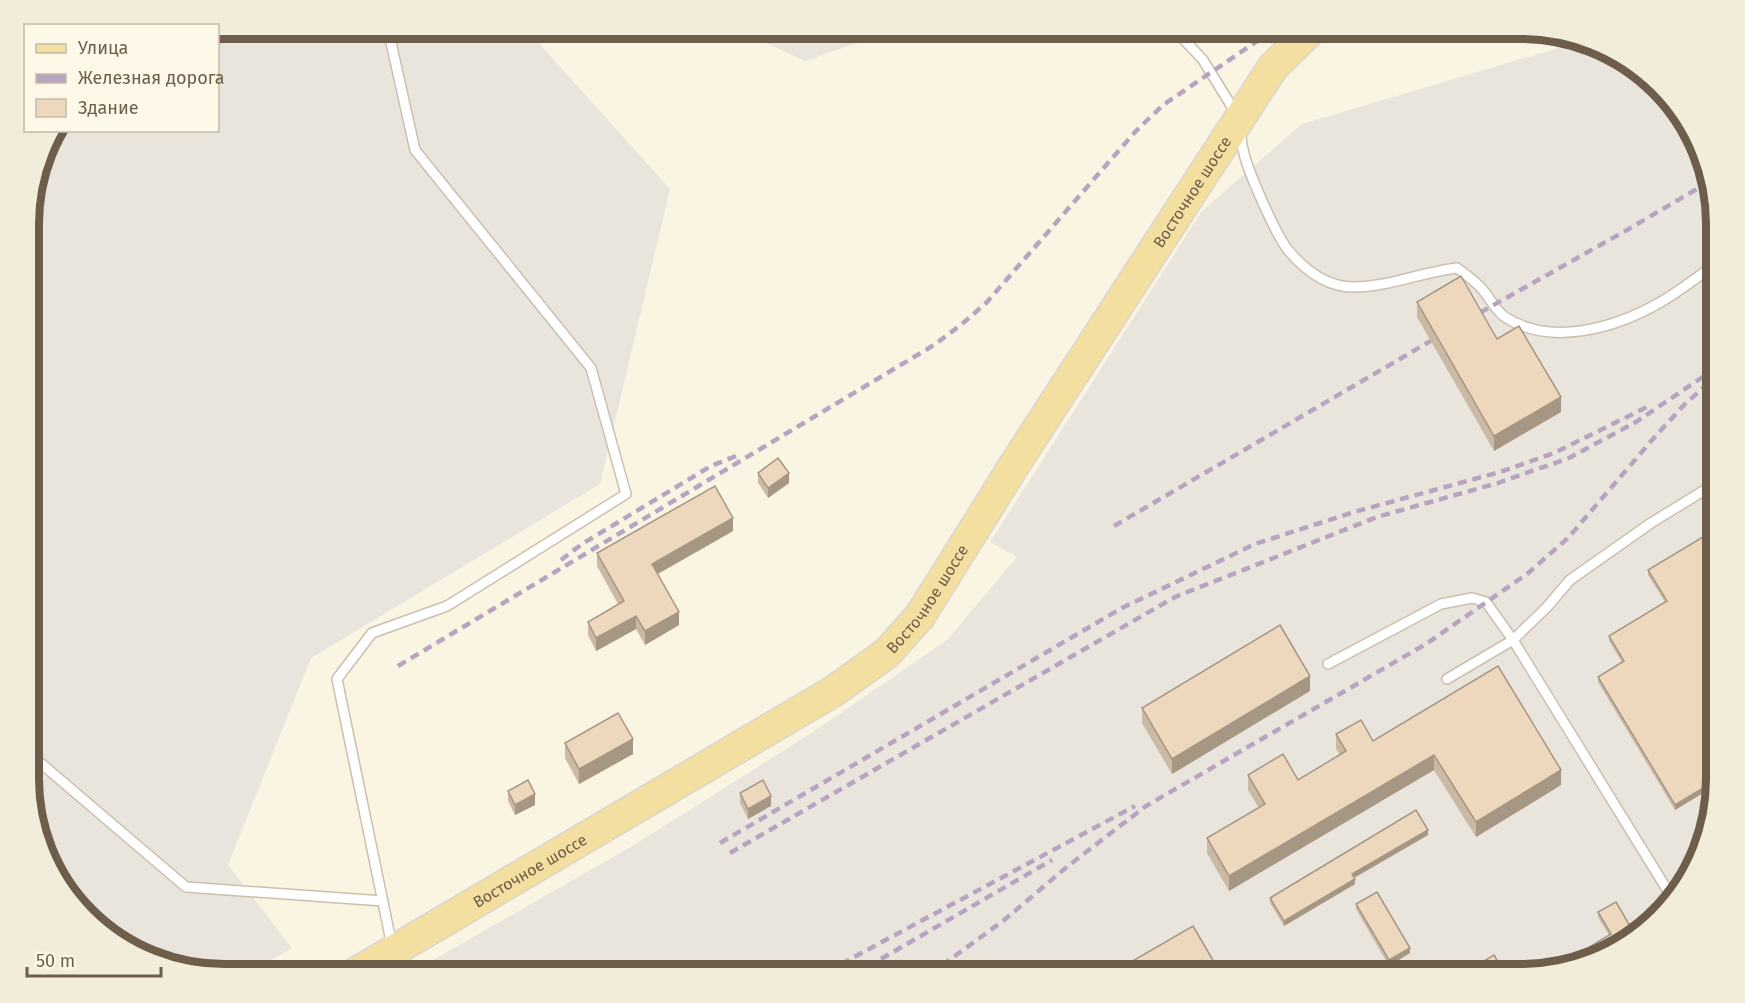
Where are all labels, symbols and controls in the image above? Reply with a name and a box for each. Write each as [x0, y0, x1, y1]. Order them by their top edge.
legend [24, 24, 219, 132]
text: Улица [78, 37, 128, 59]
text: Железная дорога [78, 67, 225, 89]
text: Здание [78, 97, 139, 119]
street label: Восточное шоссе [1149, 133, 1235, 251]
street label: Восточное шоссе [882, 541, 972, 657]
street label: Восточное шоссе [470, 830, 590, 912]
scale bar [27, 940, 160, 978]
text: 50 m [36, 950, 75, 972]

